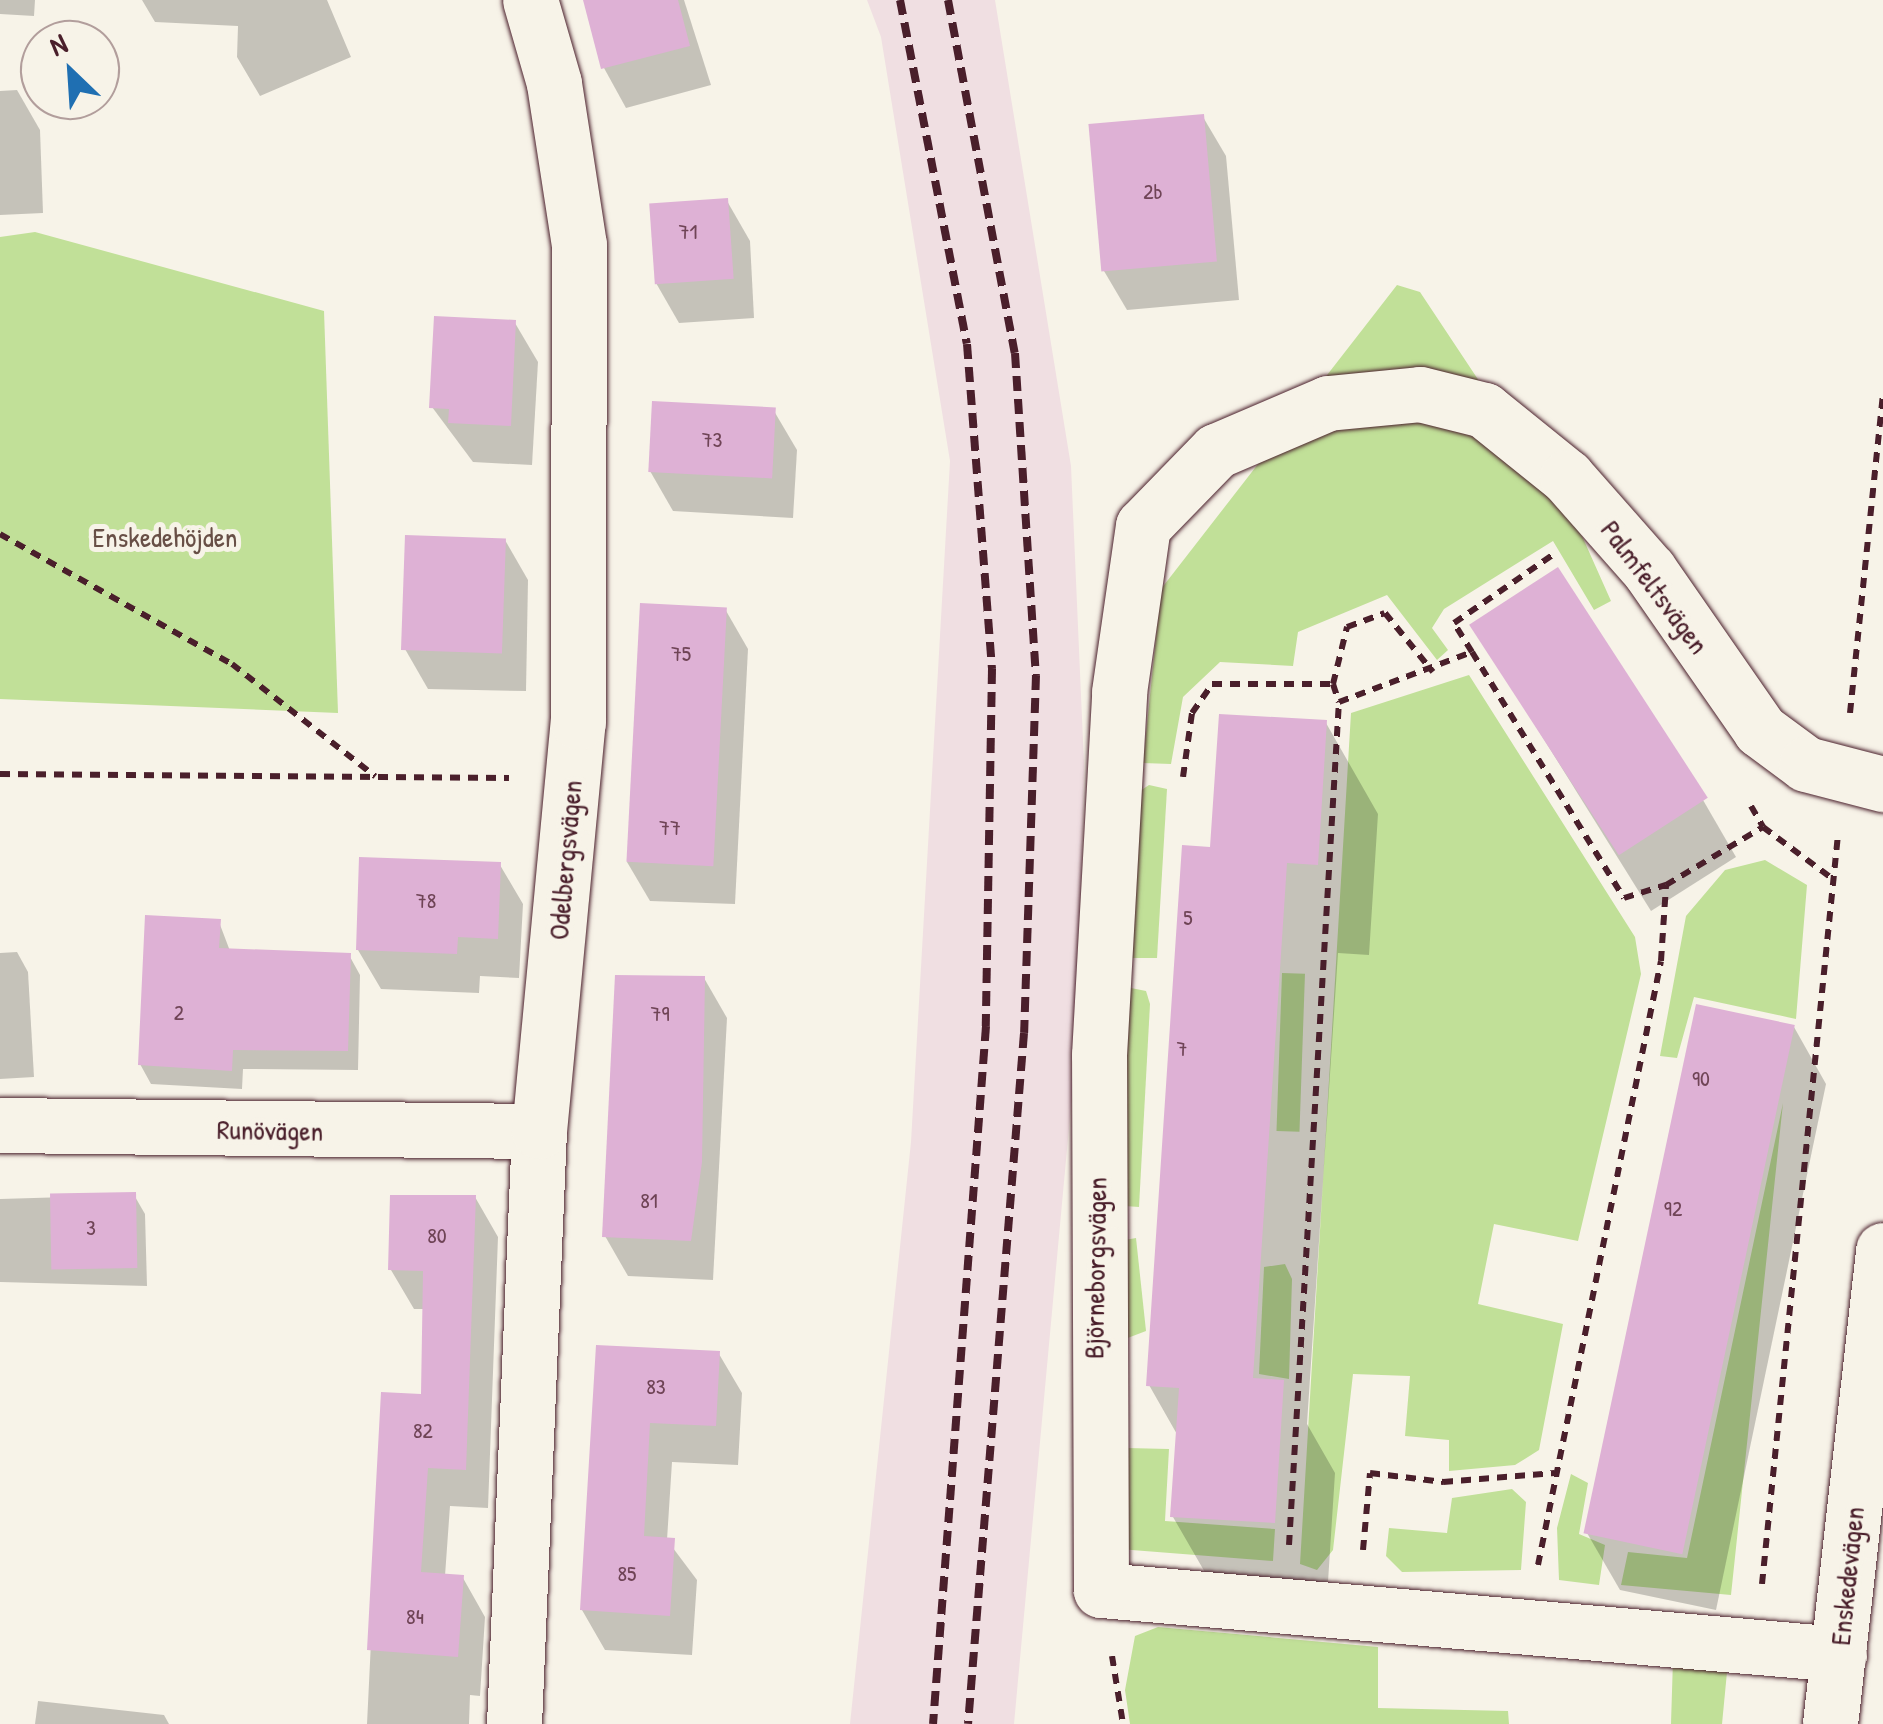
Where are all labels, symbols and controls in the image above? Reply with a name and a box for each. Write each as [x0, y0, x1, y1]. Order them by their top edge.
north arrow [20, 20, 120, 120]
text: N [43, 24, 73, 65]
house number: 2b [1143, 179, 1163, 205]
house number: 71 [679, 219, 697, 245]
house number: 73 [702, 427, 722, 453]
street label: Palmfeltsvägen [1594, 514, 1716, 660]
park label: Enskedehöjden [93, 520, 237, 554]
house number: 75 [671, 641, 691, 667]
street label: Odelbergsvägen [541, 779, 589, 941]
house number: 77 [659, 815, 681, 841]
house number: 78 [416, 888, 436, 914]
house number: 5 [1183, 905, 1193, 931]
house number: 2 [174, 1000, 184, 1026]
house number: 79 [651, 1001, 669, 1027]
house number: 7 [1177, 1036, 1187, 1062]
house number: 90 [1692, 1066, 1710, 1092]
street label: Runövägen [217, 1112, 323, 1148]
street label: Björneborgsvägen [1077, 1177, 1113, 1359]
house number: 81 [640, 1188, 658, 1214]
house number: 92 [1664, 1196, 1682, 1222]
house number: 3 [86, 1215, 96, 1241]
house number: 80 [427, 1223, 447, 1249]
house number: 83 [646, 1374, 666, 1400]
house number: 82 [413, 1418, 433, 1444]
street label: Enskedevägen [1823, 1505, 1871, 1647]
house number: 85 [618, 1561, 636, 1587]
house number: 84 [406, 1604, 424, 1630]

